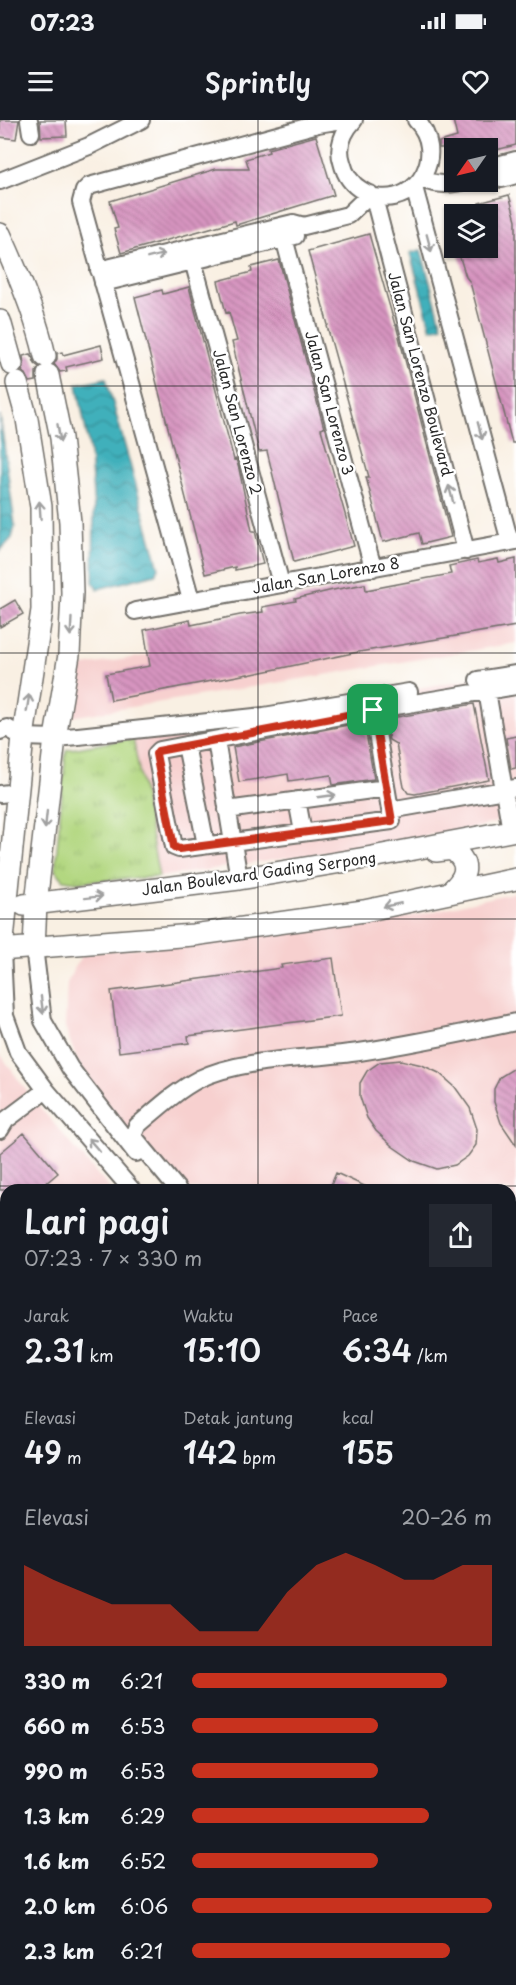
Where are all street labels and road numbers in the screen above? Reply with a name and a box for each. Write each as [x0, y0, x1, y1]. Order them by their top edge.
street label: Jalan San Lorenzo Boulevard [383, 269, 460, 478]
street label: Jalan San Lorenzo 3 [300, 328, 361, 477]
street label: Jalan San Lorenzo 2 [208, 346, 269, 497]
street label: Jalan San Lorenzo 8 [250, 550, 401, 599]
street label: Jalan Boulevard Gading Serpong [140, 845, 378, 900]

